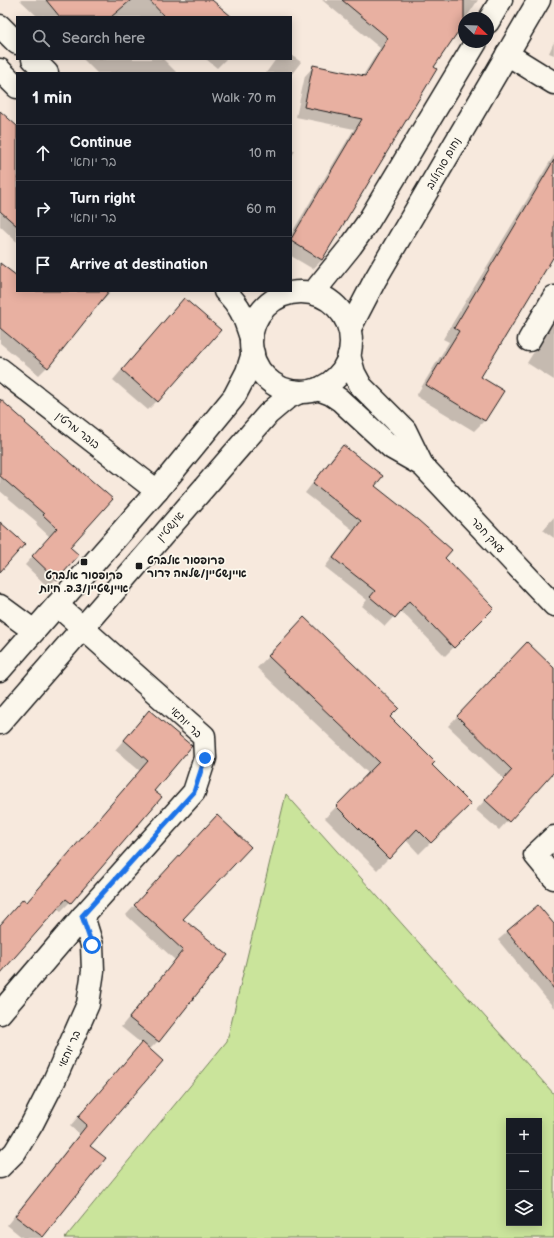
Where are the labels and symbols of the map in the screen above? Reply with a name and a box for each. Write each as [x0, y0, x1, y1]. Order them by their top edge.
north arrow [458, 12, 494, 48]
street label: נחום סוקולוב [423, 135, 464, 192]
street label: בובר מרטין [53, 409, 102, 452]
street label: אינשטיין [154, 509, 187, 544]
street label: עמק חפר [468, 515, 507, 556]
place label: פרופסור אלברט איינשטיין/שלמה דרור [147, 554, 247, 580]
marker: פרופסור אלברט איינשטיין/צ.פ. חיות [79, 557, 89, 567]
marker: פרופסור אלברט איינשטיין/שלמה דרור [134, 561, 144, 571]
place label: פרופסור אלברט איינשטיין/צ.פ. חיות [39, 569, 128, 595]
street label: בר יוחאי [167, 704, 204, 741]
route end [196, 749, 214, 767]
route start [83, 936, 101, 954]
street label: בר יוחאי [56, 1029, 83, 1070]

